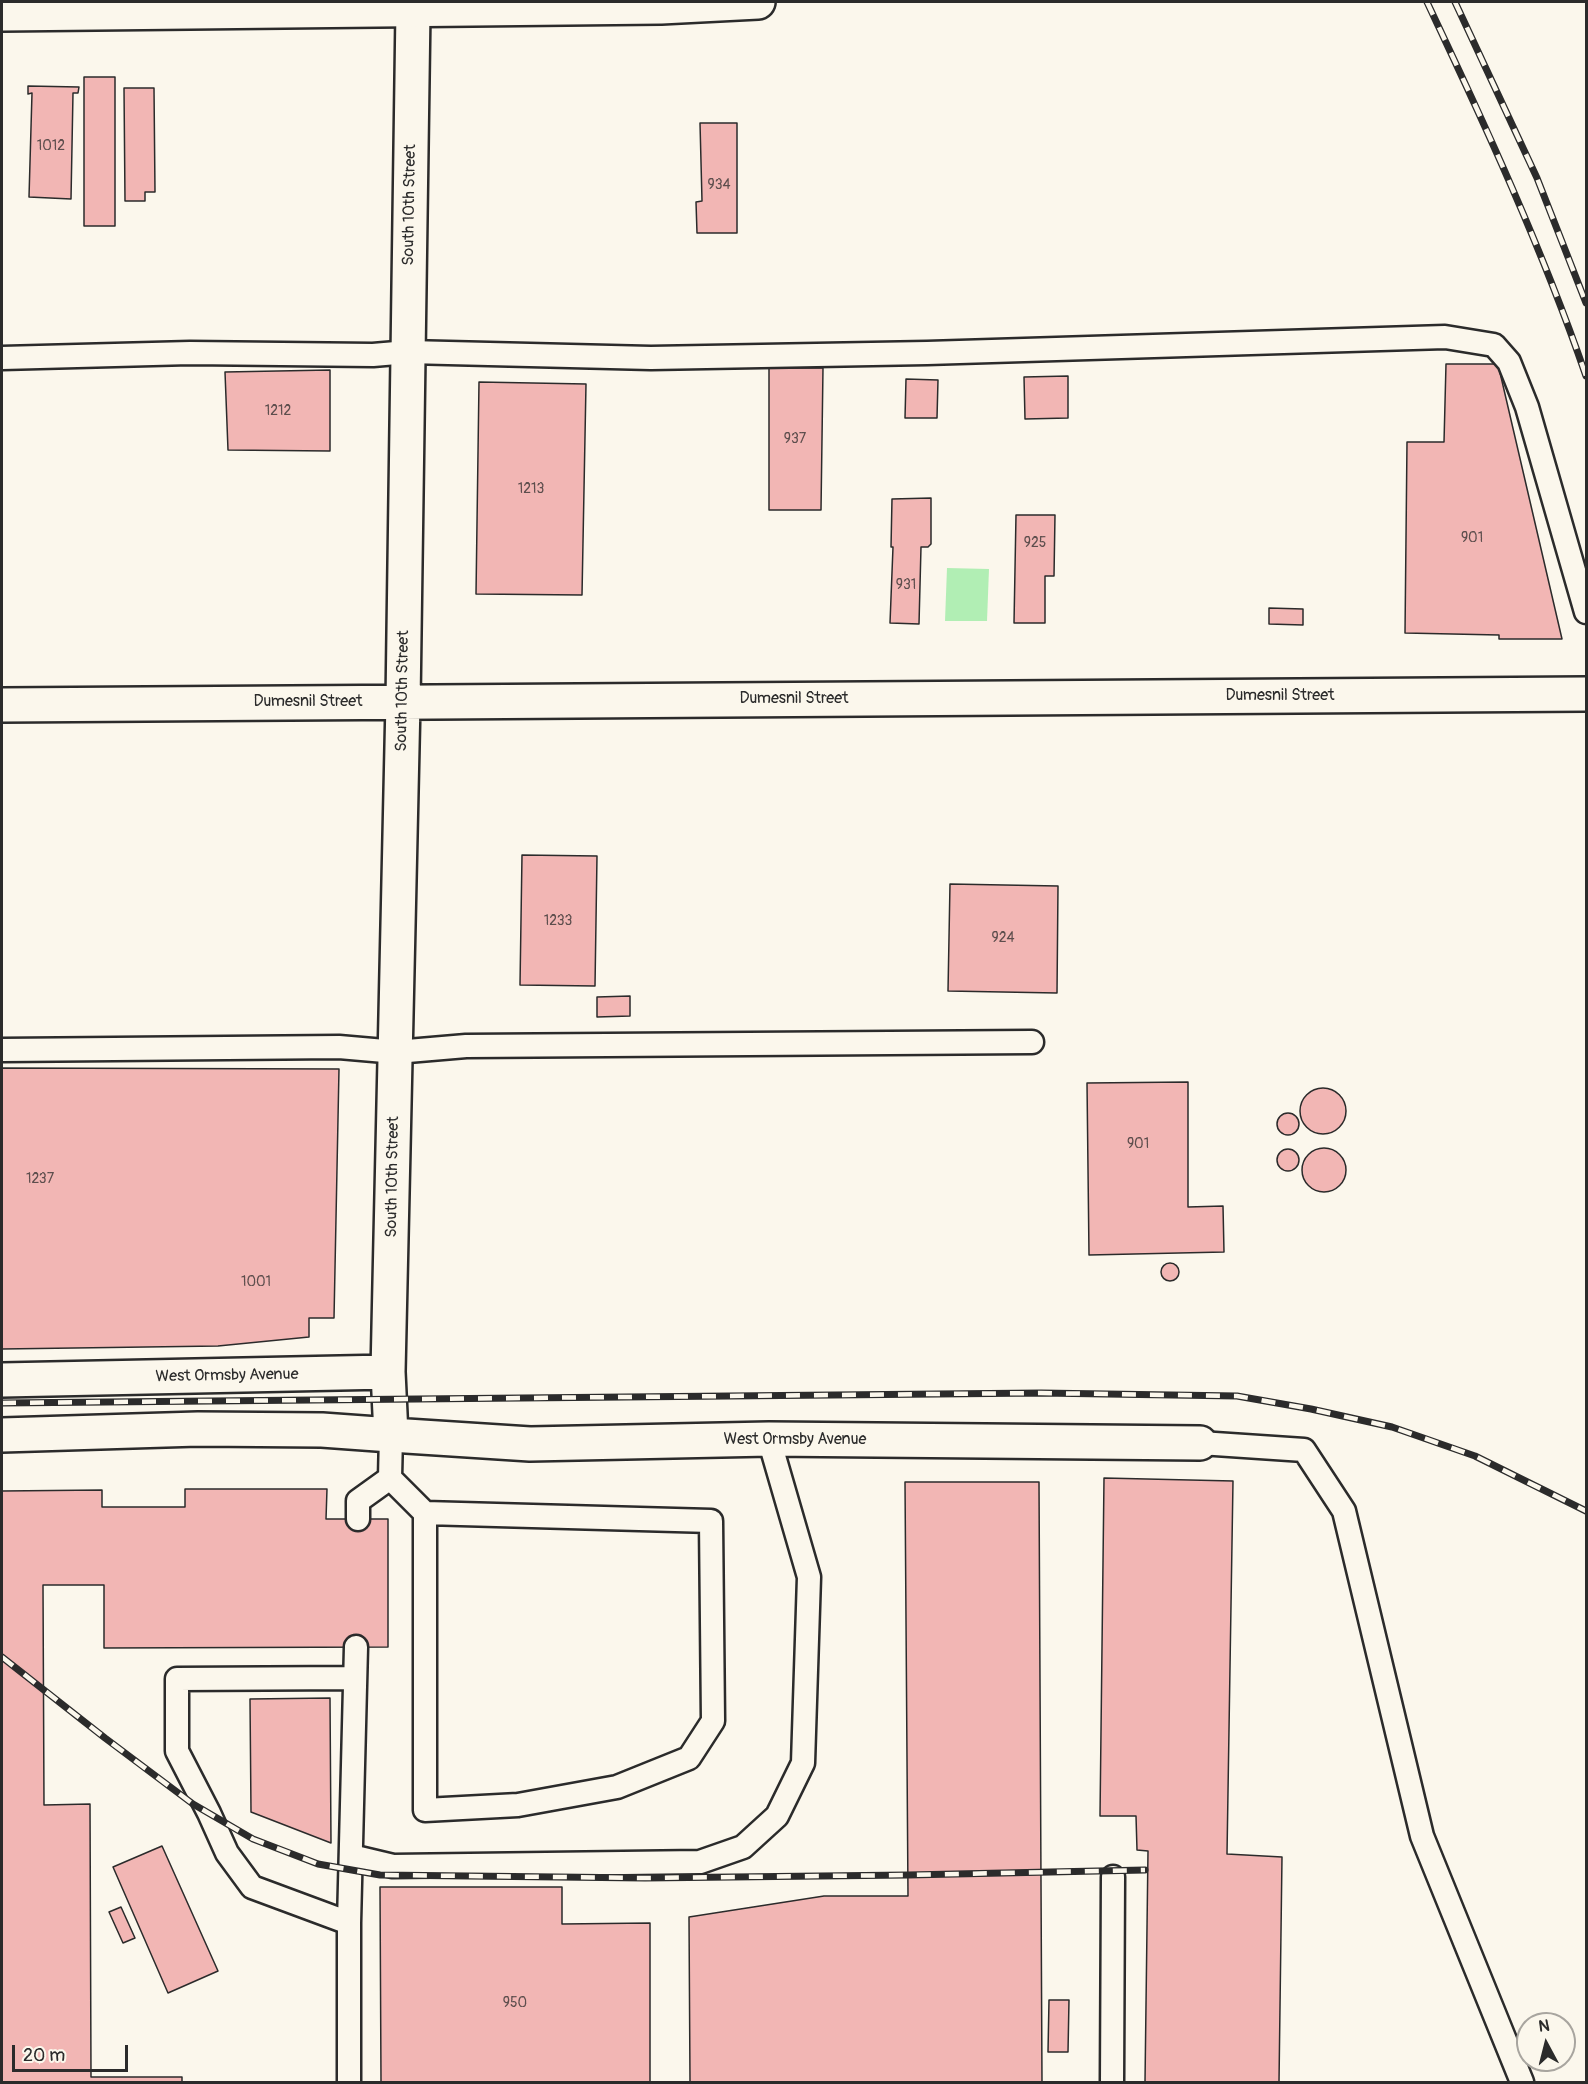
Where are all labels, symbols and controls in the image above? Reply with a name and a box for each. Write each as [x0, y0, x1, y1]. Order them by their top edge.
house number: 1012 [37, 138, 65, 154]
street label: South 10th Street [399, 144, 421, 266]
house number: 934 [707, 177, 731, 193]
house number: 1212 [265, 403, 291, 419]
house number: 937 [784, 431, 806, 447]
house number: 1213 [518, 481, 544, 497]
house number: 901 [1461, 530, 1483, 546]
house number: 925 [1024, 535, 1046, 551]
house number: 931 [896, 577, 916, 593]
street label: South 10th Street [392, 630, 414, 752]
street label: Dumesnil Street [1225, 686, 1335, 706]
street label: Dumesnil Street [739, 689, 849, 709]
street label: Dumesnil Street [253, 692, 363, 712]
house number: 1233 [544, 913, 572, 929]
house number: 924 [991, 930, 1015, 946]
street label: South 10th Street [382, 1116, 404, 1238]
house number: 901 [1127, 1136, 1149, 1152]
house number: 1237 [26, 1171, 54, 1187]
house number: 1001 [241, 1274, 271, 1290]
street label: West Ormsby Avenue [155, 1365, 299, 1387]
street label: West Ormsby Avenue [724, 1430, 866, 1450]
house number: 950 [503, 1995, 527, 2011]
north arrow [1516, 2012, 1576, 2072]
text: N [1537, 2016, 1551, 2037]
scale bar [15, 2033, 130, 2071]
text: 20 m [23, 2044, 65, 2067]

